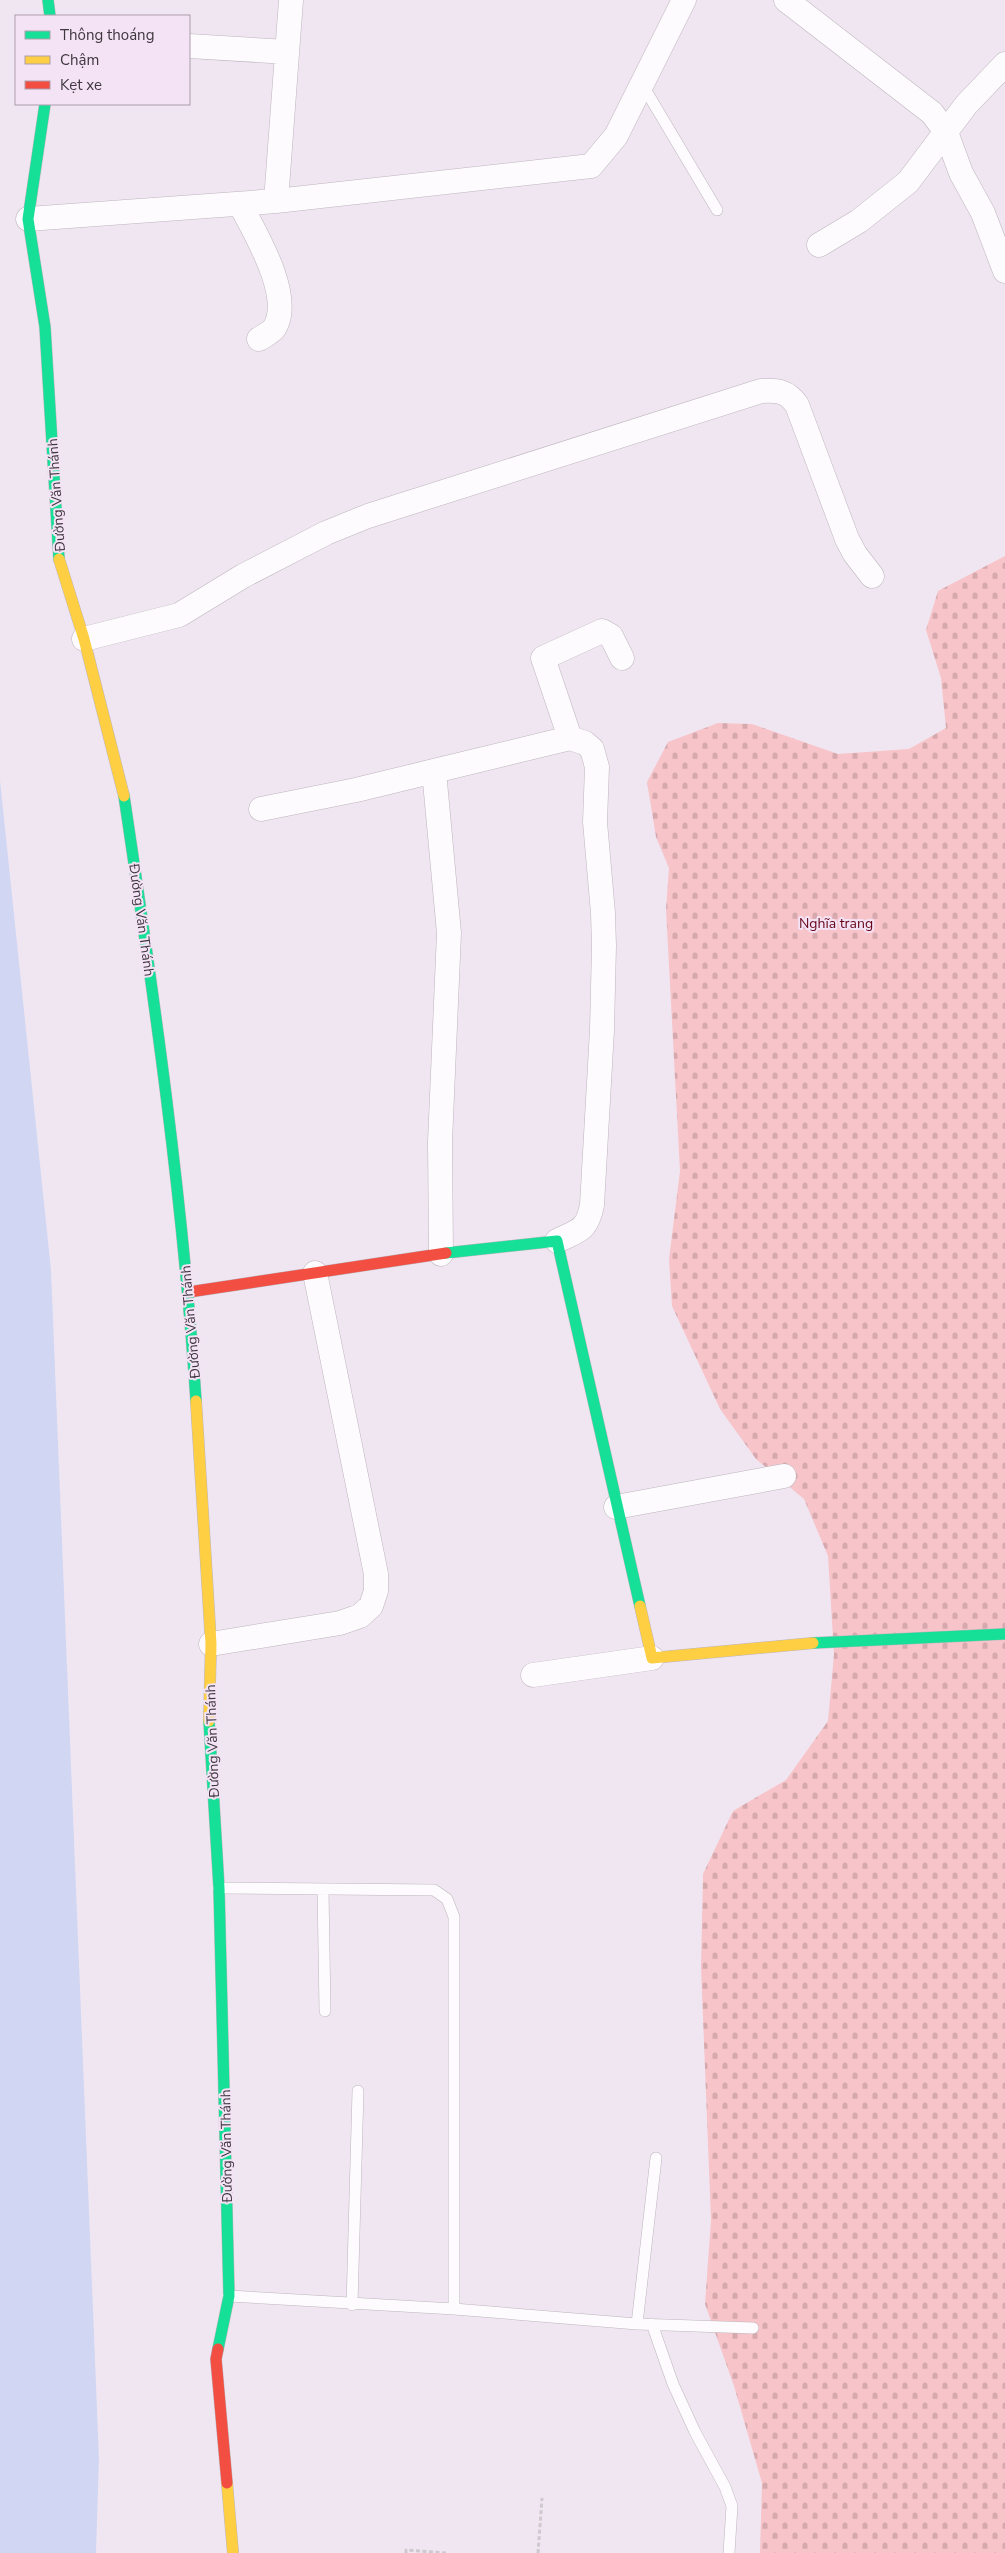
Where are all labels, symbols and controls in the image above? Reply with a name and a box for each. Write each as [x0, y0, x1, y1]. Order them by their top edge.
legend [15, 15, 190, 105]
text: Thông thoáng [60, 25, 154, 45]
text: Chậm [60, 50, 99, 70]
text: Kẹt xe [60, 75, 102, 95]
street label: Đường Văn Thánh [43, 438, 70, 553]
street label: Đường Văn Thánh [124, 862, 159, 977]
park label: Nghĩa trang [799, 914, 873, 933]
street label: Đường Văn Thánh [176, 1265, 205, 1380]
street label: Đường Văn Thánh [201, 1684, 224, 1799]
street label: Đường Văn Thánh [216, 2089, 237, 2204]

